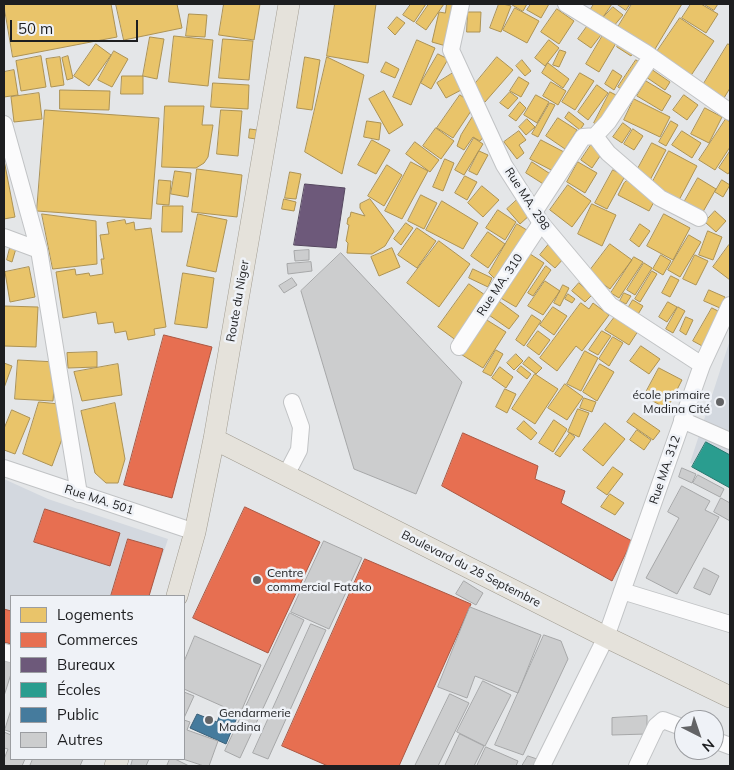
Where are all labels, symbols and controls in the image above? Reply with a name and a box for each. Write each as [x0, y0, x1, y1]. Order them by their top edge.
scale bar [12, 10, 140, 42]
text: 50 m [18, 19, 53, 38]
street label: Rue MA. 298 [501, 165, 553, 233]
street label: Rue MA. 310 [474, 251, 526, 319]
street label: Route du Niger [224, 259, 252, 343]
place label: école primaire Madina Cité [632, 388, 710, 416]
marker: école primaire Madina Cité [714, 396, 726, 408]
street label: Rue MA. 312 [647, 434, 683, 506]
street label: Rue MA. 501 [63, 482, 135, 518]
street label: Boulevard du 28 Septembre [399, 528, 543, 610]
place label: Centre commercial Fatako [267, 566, 372, 594]
marker: Centre commercial Fatako [251, 574, 263, 586]
legend [10, 595, 185, 760]
text: Logements [57, 605, 134, 624]
text: Commerces [57, 630, 138, 649]
text: Bureaux [57, 655, 115, 674]
text: Écoles [57, 680, 101, 699]
text: Public [57, 705, 99, 724]
place label: Gendarmerie Madina [219, 706, 291, 734]
north arrow [674, 710, 724, 760]
marker: Gendarmerie Madina [203, 714, 215, 726]
text: Autres [57, 730, 103, 749]
text: N [698, 735, 718, 756]

